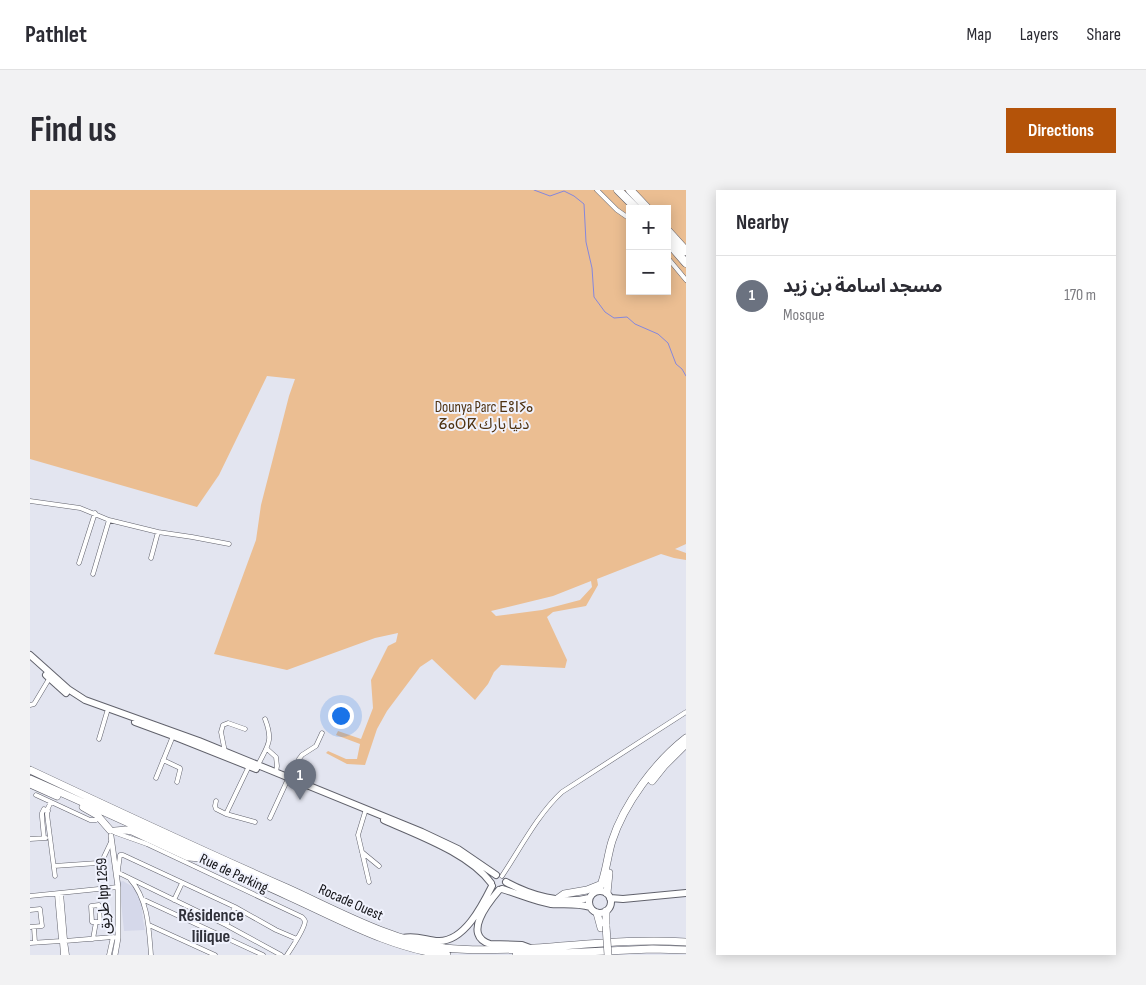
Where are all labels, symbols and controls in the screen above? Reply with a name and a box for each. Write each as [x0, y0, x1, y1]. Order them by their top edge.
text: Pathlet [25, 20, 87, 49]
text: Map [967, 24, 992, 45]
text: Layers [1020, 24, 1059, 45]
text: Share [1087, 24, 1121, 45]
button: Directions [1006, 108, 1116, 153]
text: Find us [30, 109, 117, 152]
map controls [626, 205, 671, 295]
button: + [626, 205, 671, 250]
text: Nearby [736, 210, 789, 235]
button: − [626, 250, 671, 295]
text: مسجد اسامة بن زيد [783, 275, 943, 298]
text: 1 [749, 286, 755, 305]
text: 170 m [1064, 286, 1096, 305]
text: Mosque [783, 306, 825, 325]
park label: Dounya Parc ⴹⵓⵏⵢⴰ ⵒⴰⵔⴽ دنيا بارك [435, 398, 533, 434]
your location [328, 703, 354, 729]
pin: 1 [284, 759, 316, 800]
street label: Rue de Parking [196, 849, 271, 898]
street label: طريق lpp 1259 [92, 857, 115, 935]
street label: Rocade Ouest [315, 880, 387, 925]
district label: Résidence lilique [178, 905, 244, 947]

